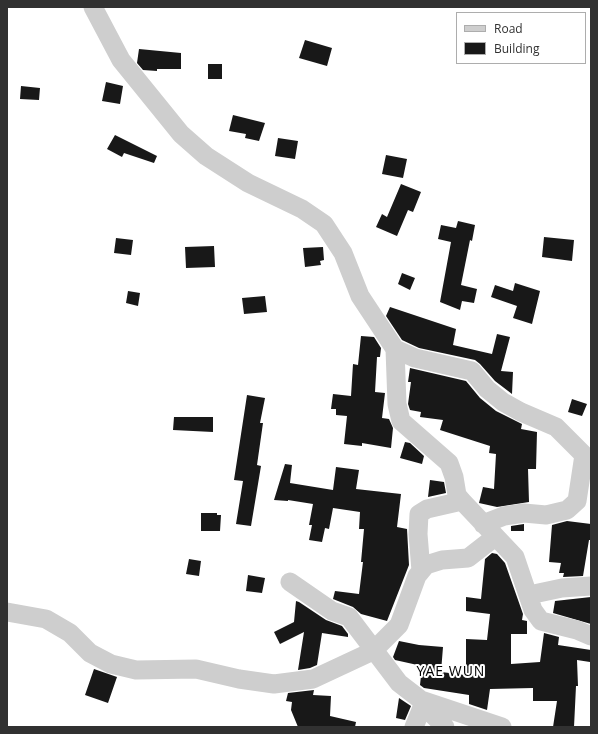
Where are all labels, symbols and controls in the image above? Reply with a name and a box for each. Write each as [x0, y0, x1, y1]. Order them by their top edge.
legend [456, 12, 586, 64]
text: Road [494, 20, 523, 37]
text: Building [494, 40, 539, 57]
district label: YAE WUN [417, 664, 485, 680]

